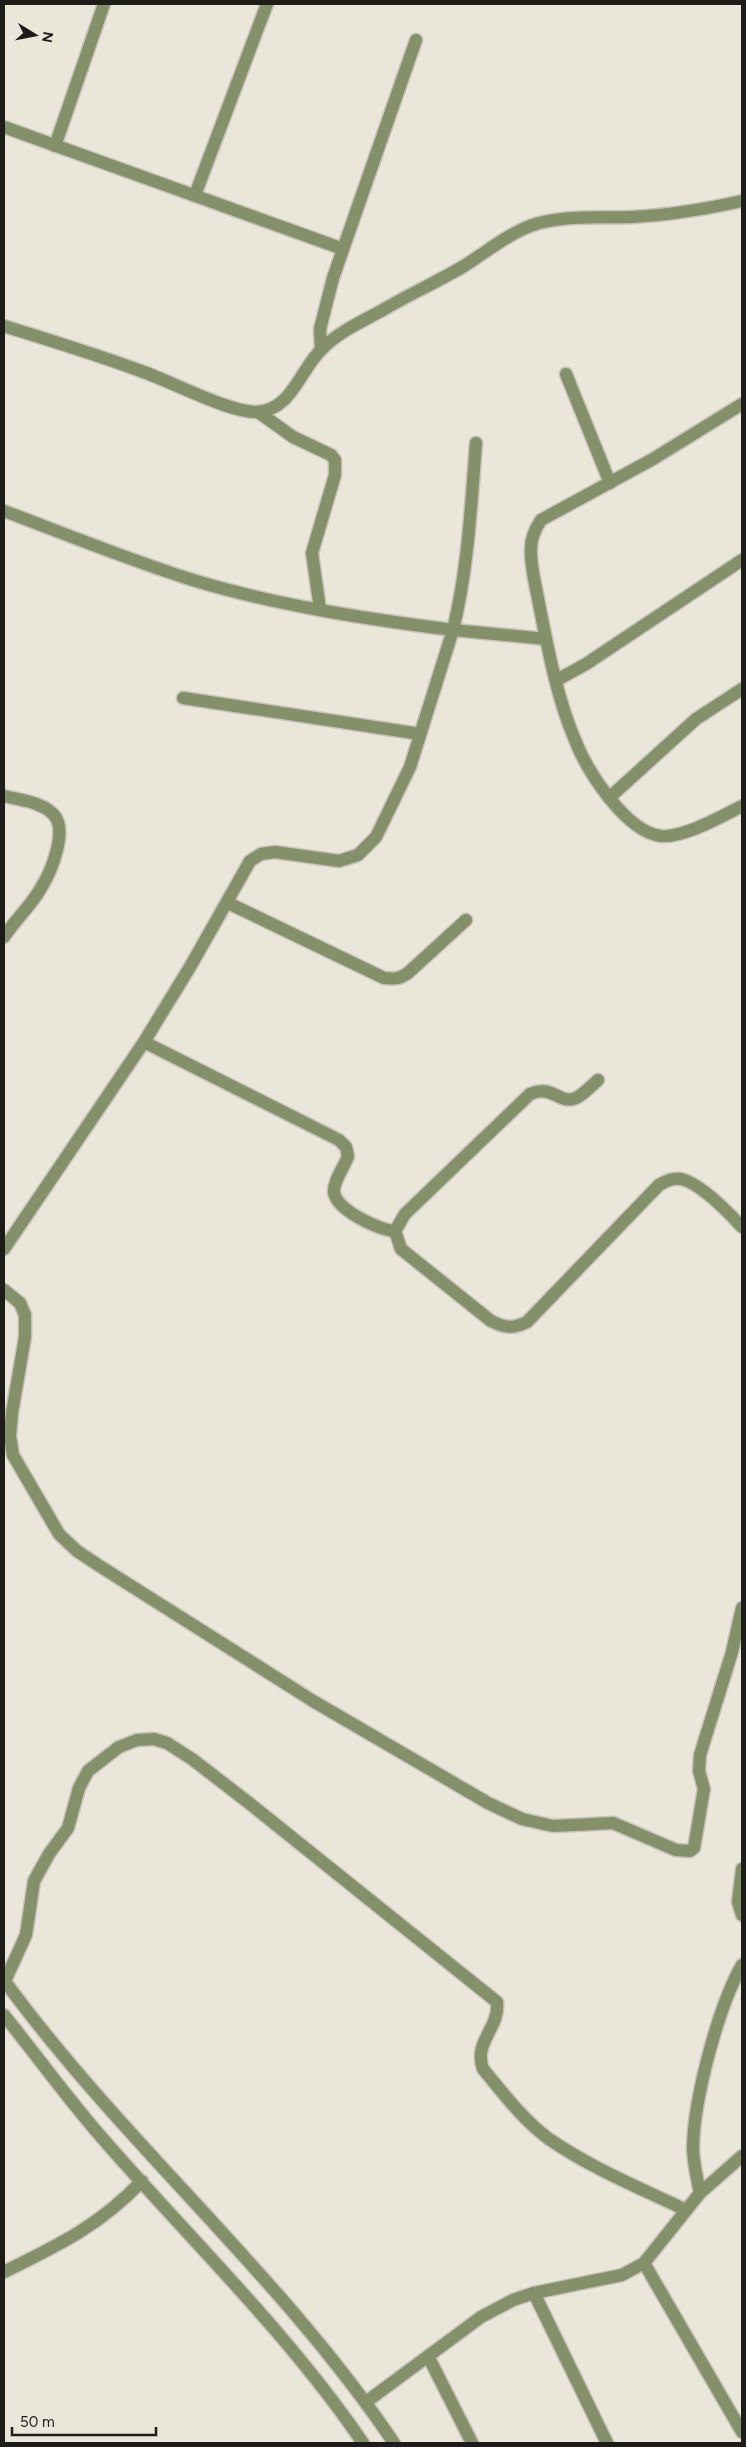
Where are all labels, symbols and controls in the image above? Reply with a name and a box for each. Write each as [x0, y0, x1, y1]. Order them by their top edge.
north arrow [10, 10, 60, 60]
text: N [38, 30, 57, 44]
scale bar [12, 2404, 156, 2436]
text: 50 m [20, 2413, 55, 2431]

